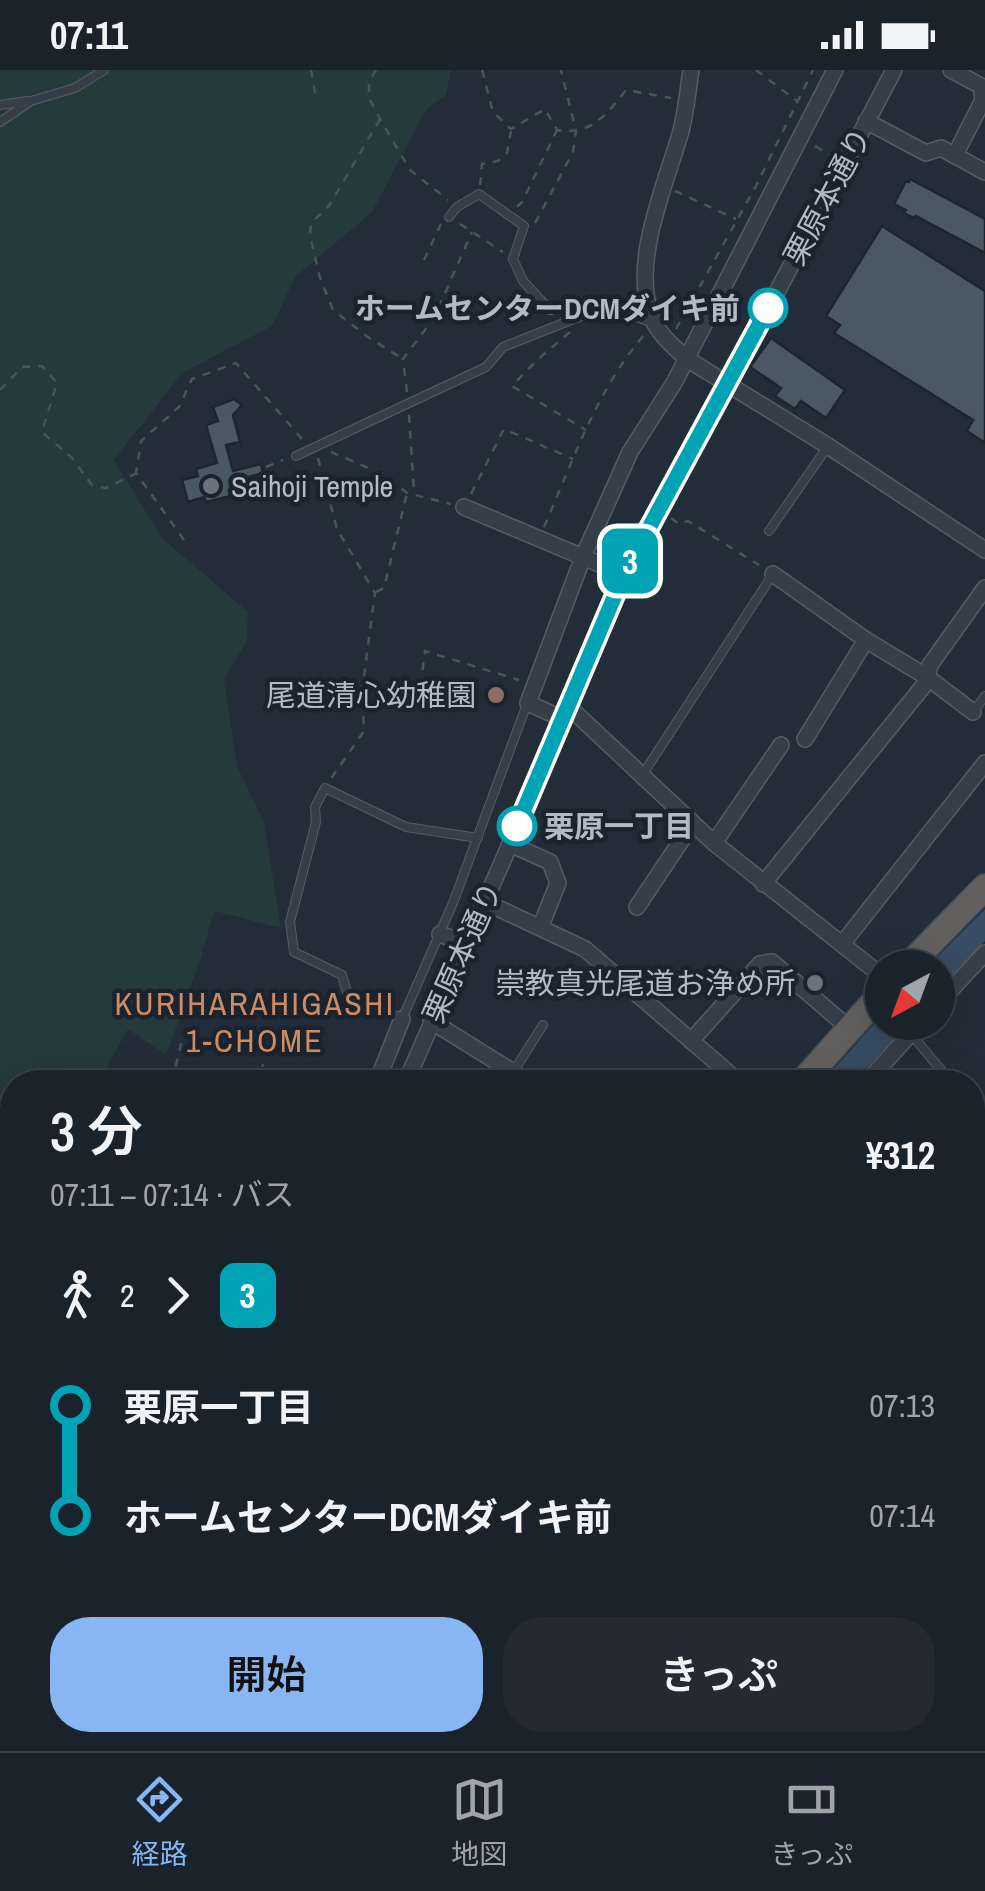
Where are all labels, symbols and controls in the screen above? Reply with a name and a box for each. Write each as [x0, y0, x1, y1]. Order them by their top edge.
text: 07:11 [50, 10, 128, 61]
street label: 栗原本通り [774, 120, 880, 272]
place label: ホームセンターDCMダイキ前 [355, 288, 740, 328]
marker: ホームセンターDCMダイキ前 [749, 289, 787, 327]
place label: Saihoji Temple [231, 466, 393, 506]
marker: Saihoji Temple [200, 475, 222, 497]
line badge: 3 [598, 528, 662, 594]
text: 3 [622, 538, 638, 585]
place label: 尾道清心幼稚園 [266, 675, 476, 715]
marker: 尾道清心幼稚園 [485, 684, 507, 706]
place label: 栗原一丁目 [544, 806, 694, 846]
marker: 栗原一丁目 [498, 807, 536, 845]
street label: 栗原本通り [413, 875, 511, 1029]
north arrow [865, 950, 955, 1040]
map controls [865, 950, 955, 1040]
place label: 崇教真光尾道お浄め所 [495, 963, 795, 1003]
marker: 崇教真光尾道お浄め所 [804, 972, 826, 994]
district label: KURIHARAHIGASHI 1-CHOME [115, 982, 396, 1062]
text: 3 分 [50, 1094, 143, 1168]
text: ¥312 [866, 1130, 935, 1181]
text: 07:11 – 07:14 · バス [50, 1173, 294, 1216]
icon: walk [50, 1268, 105, 1323]
icon: forward [150, 1268, 205, 1323]
text: 3 [240, 1272, 256, 1319]
text: 2 [120, 1274, 135, 1317]
text: 栗原一丁目 [124, 1382, 314, 1433]
text: 07:13 [869, 1384, 935, 1427]
text: ホームセンターDCMダイキ前 [124, 1492, 612, 1543]
text: 07:14 [869, 1494, 935, 1537]
button: 開始 [50, 1617, 483, 1732]
button: きっぷ [503, 1617, 935, 1732]
tab: 経路 [132, 1772, 188, 1873]
tab: 地図 [451, 1772, 507, 1873]
tab: きっぷ [770, 1772, 853, 1873]

